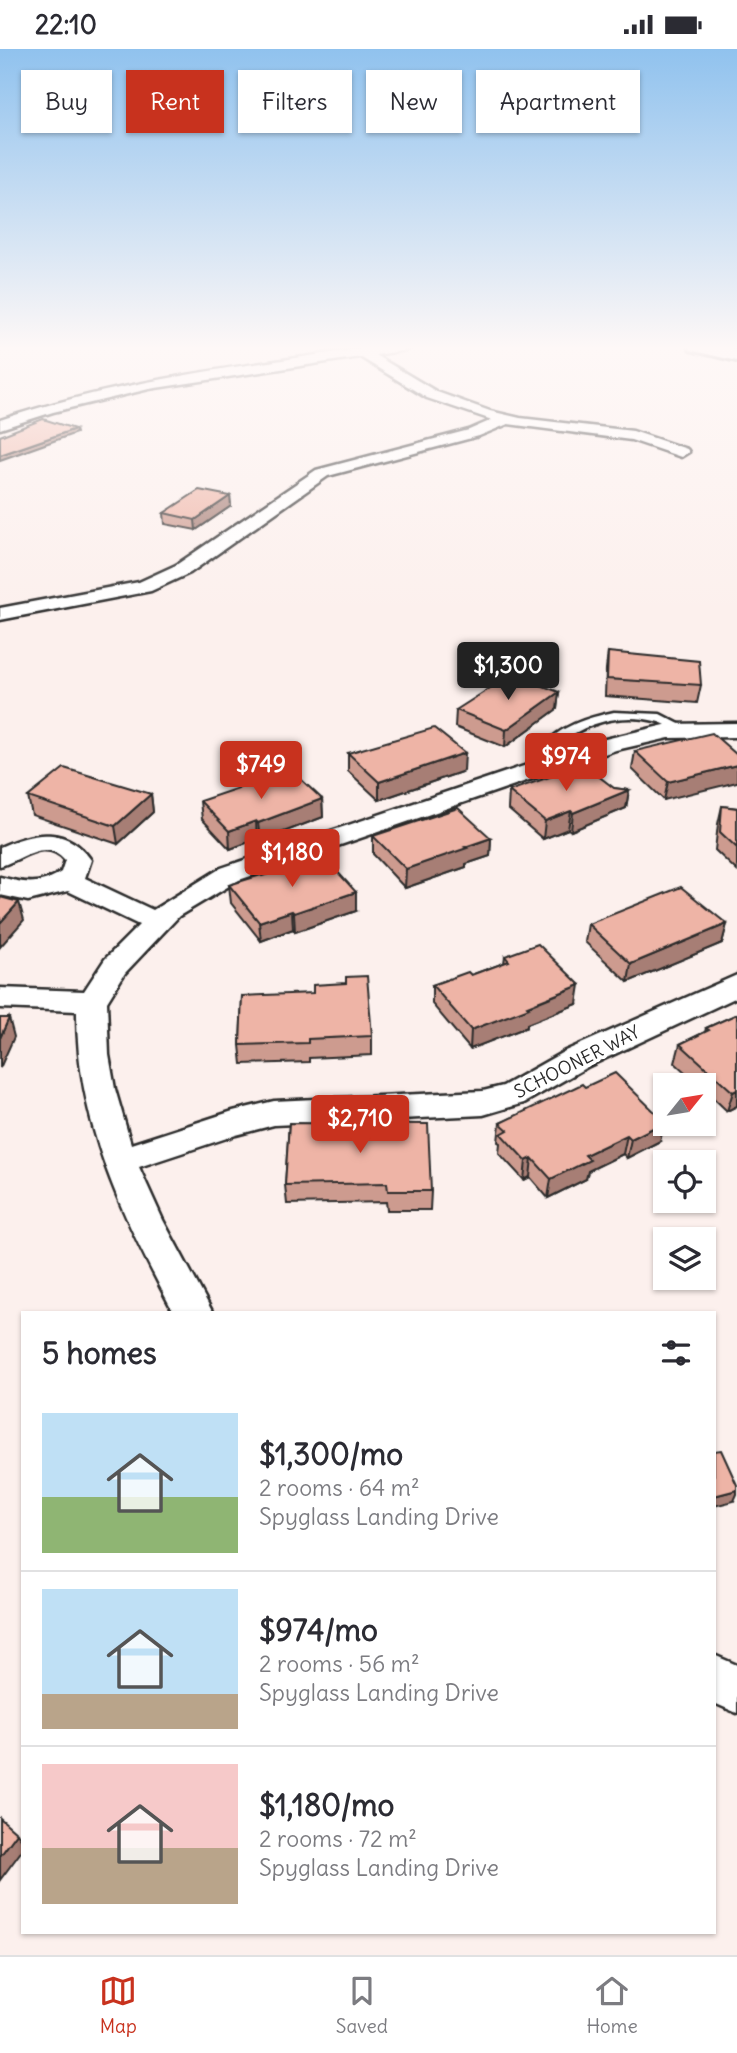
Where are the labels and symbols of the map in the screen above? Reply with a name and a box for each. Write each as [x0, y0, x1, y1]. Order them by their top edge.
pin: $1,300 [451, 643, 565, 702]
pin: $974 [525, 733, 607, 793]
pin: $749 [220, 741, 302, 801]
pin: $1,180 [235, 829, 349, 889]
street label: SCHOONER WAY [510, 1020, 643, 1103]
north arrow [653, 1073, 716, 1136]
pin: $2,710 [303, 1095, 417, 1155]

